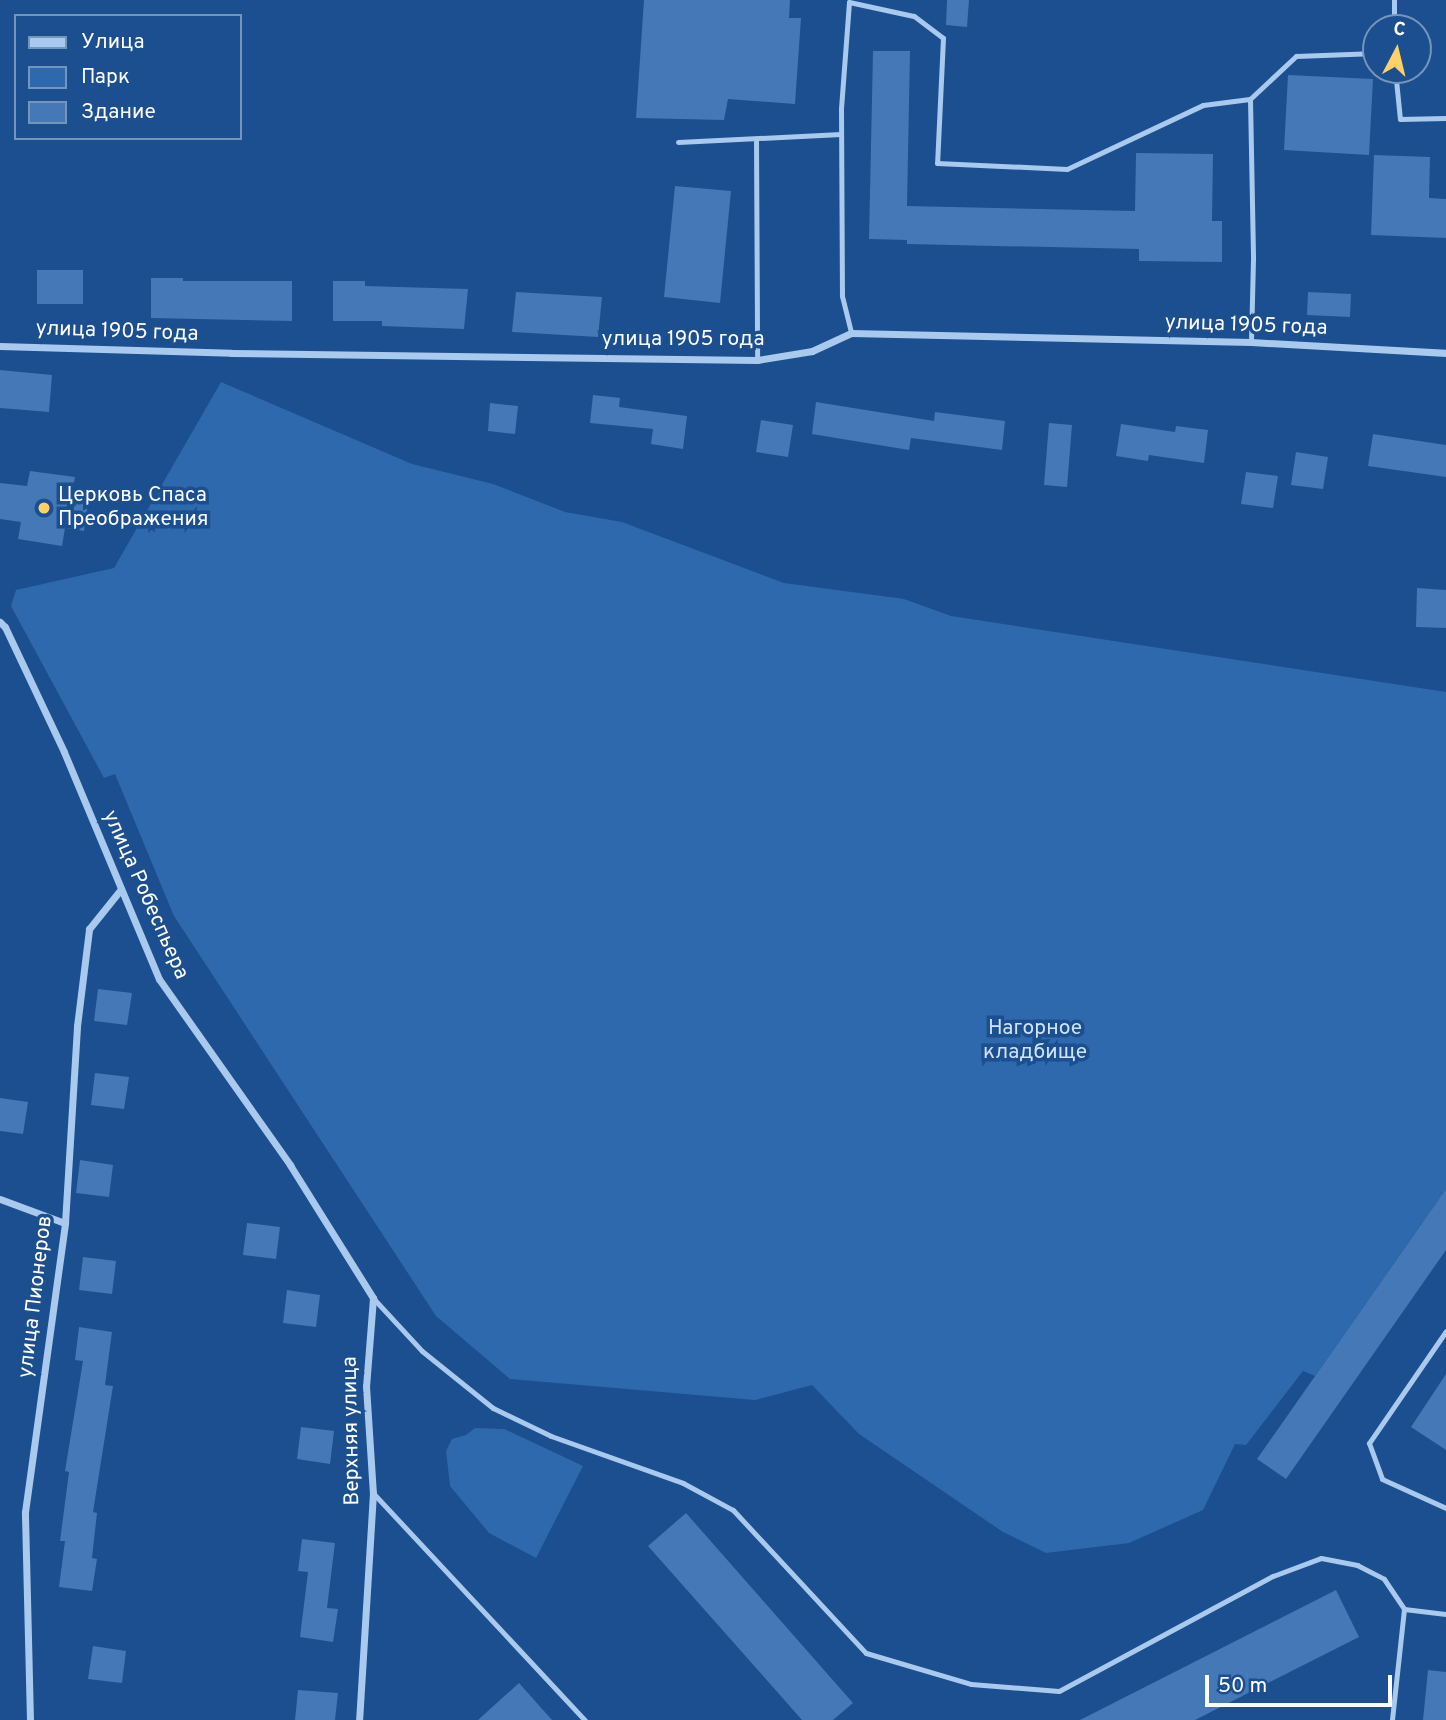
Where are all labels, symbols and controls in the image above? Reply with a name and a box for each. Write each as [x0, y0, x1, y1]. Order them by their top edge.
legend [14, 14, 242, 140]
north arrow [1362, 14, 1432, 84]
text: С [1392, 17, 1407, 43]
text: Улица [81, 29, 145, 56]
text: Парк [81, 64, 130, 91]
text: Здание [81, 99, 156, 126]
street label: улица 1905 года [1164, 311, 1328, 341]
street label: улица 1905 года [35, 317, 199, 347]
street label: улица 1905 года [602, 327, 764, 353]
place label: Церковь Спаса Преображения [58, 483, 209, 533]
marker: Церковь Спаса Преображения [36, 500, 52, 516]
street label: улица Робеспьера [96, 807, 194, 983]
park label: Нагорное кладбище [983, 1016, 1087, 1066]
street label: улица Пионеров [14, 1214, 58, 1380]
street label: Верхняя улица [338, 1356, 366, 1506]
scale bar [1208, 1660, 1395, 1704]
text: 50 m [1218, 1673, 1267, 1700]

